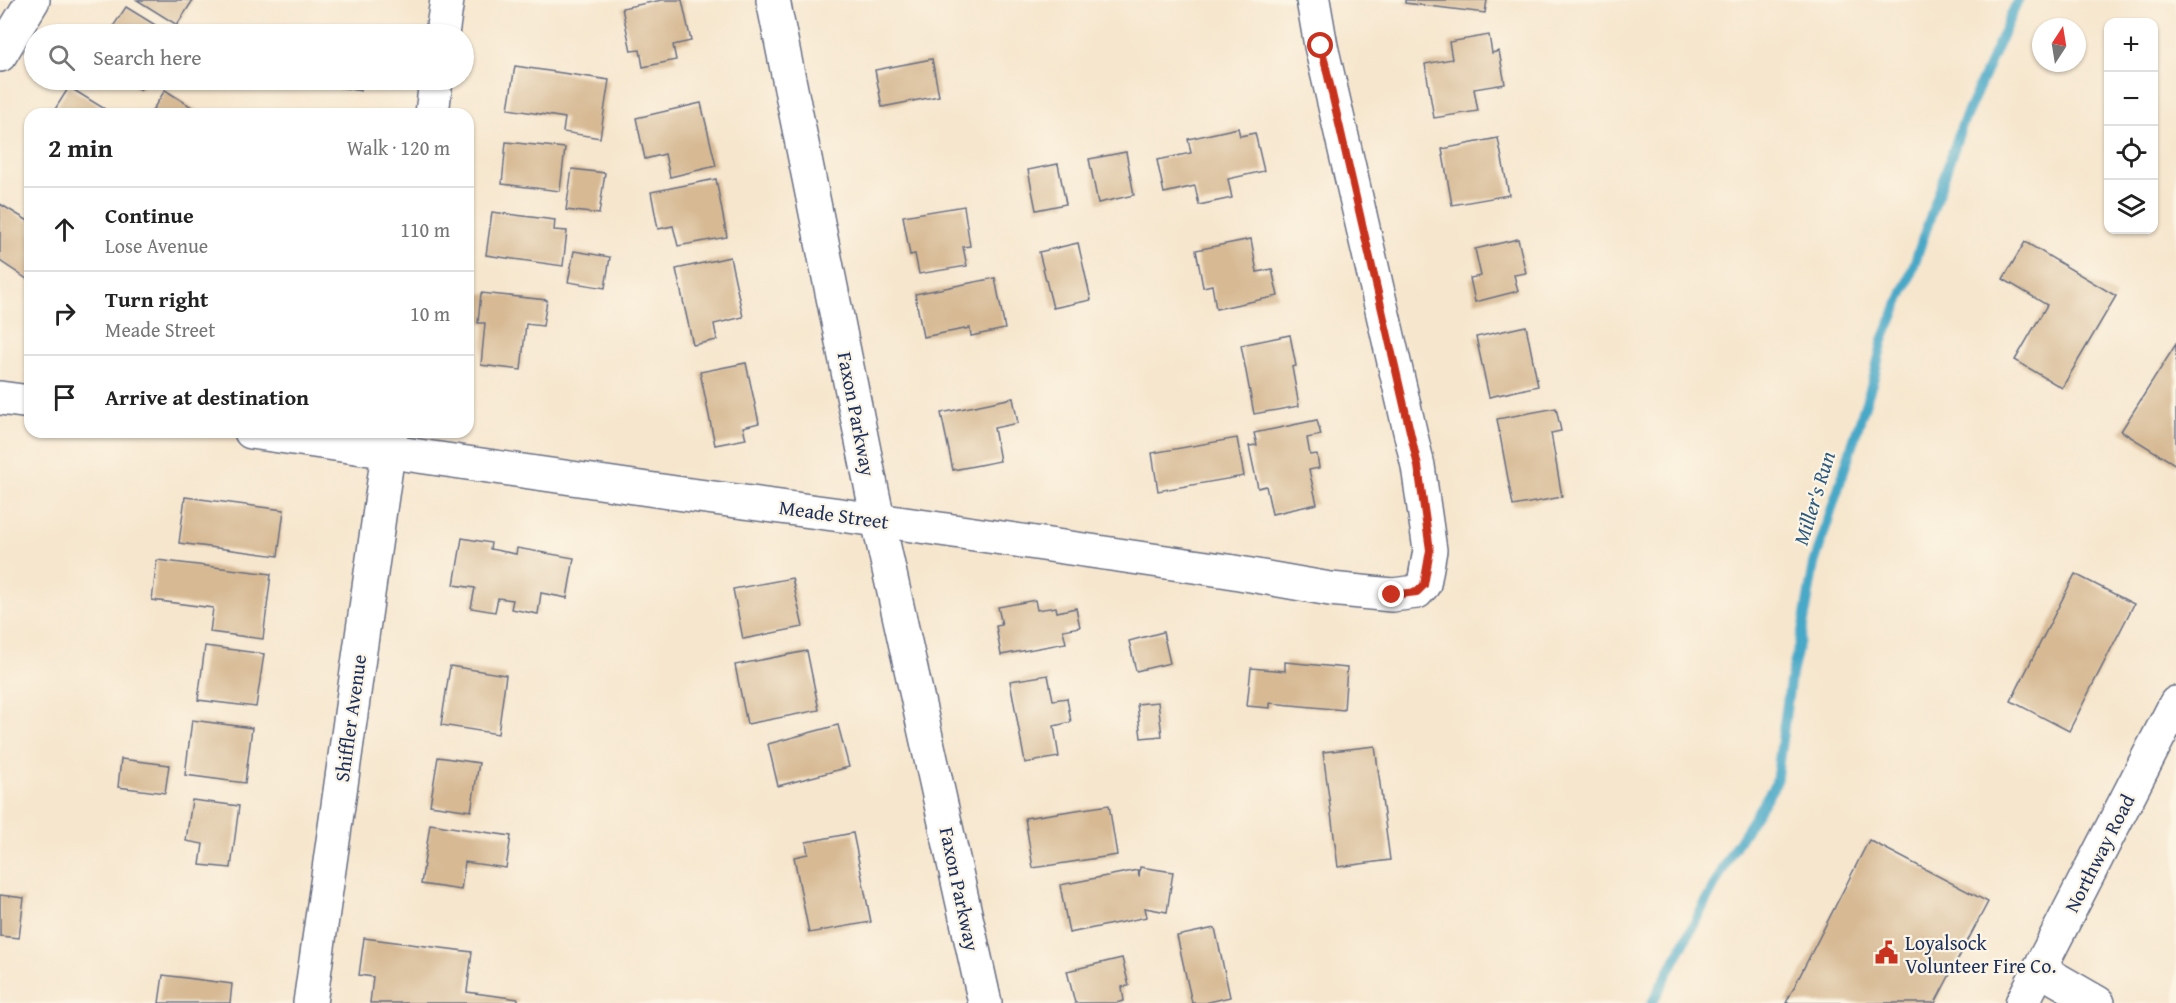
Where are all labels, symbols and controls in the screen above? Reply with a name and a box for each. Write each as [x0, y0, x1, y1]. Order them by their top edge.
north arrow [2032, 18, 2086, 72]
map controls [2104, 18, 2158, 234]
button: + [2104, 18, 2158, 72]
search box [24, 24, 474, 90]
route start [1307, 32, 1333, 58]
icon: search [45, 41, 78, 74]
text: Search here [93, 41, 202, 73]
button: − [2104, 72, 2158, 126]
button: locate [2104, 126, 2158, 180]
text: 2 min [48, 128, 113, 167]
text: Walk · 120 m [347, 133, 450, 162]
button: layers [2104, 180, 2158, 234]
text: Continue [105, 199, 194, 231]
icon: ahead [48, 213, 81, 246]
text: 110 m [400, 215, 450, 244]
text: Lose Avenue [105, 231, 208, 260]
text: Turn right [105, 283, 208, 315]
icon: right [48, 297, 81, 330]
text: 10 m [410, 299, 450, 328]
text: Meade Street [105, 315, 215, 344]
street label: Faxon Parkway [831, 349, 883, 479]
icon: arrive [48, 381, 81, 414]
text: Arrive at destination [105, 381, 309, 413]
water label: Miller's Run [1785, 447, 1843, 549]
street label: Meade Street [777, 492, 891, 536]
route end [1378, 581, 1404, 607]
street label: Shiffler Avenue [327, 652, 373, 784]
street label: Northway Road [2057, 788, 2141, 917]
street label: Faxon Parkway [933, 824, 987, 954]
place label: Loyalsock Volunteer Fire Co. [1905, 928, 2056, 980]
public building icon: Loyalsock Volunteer Fire Co. [1874, 940, 1900, 966]

